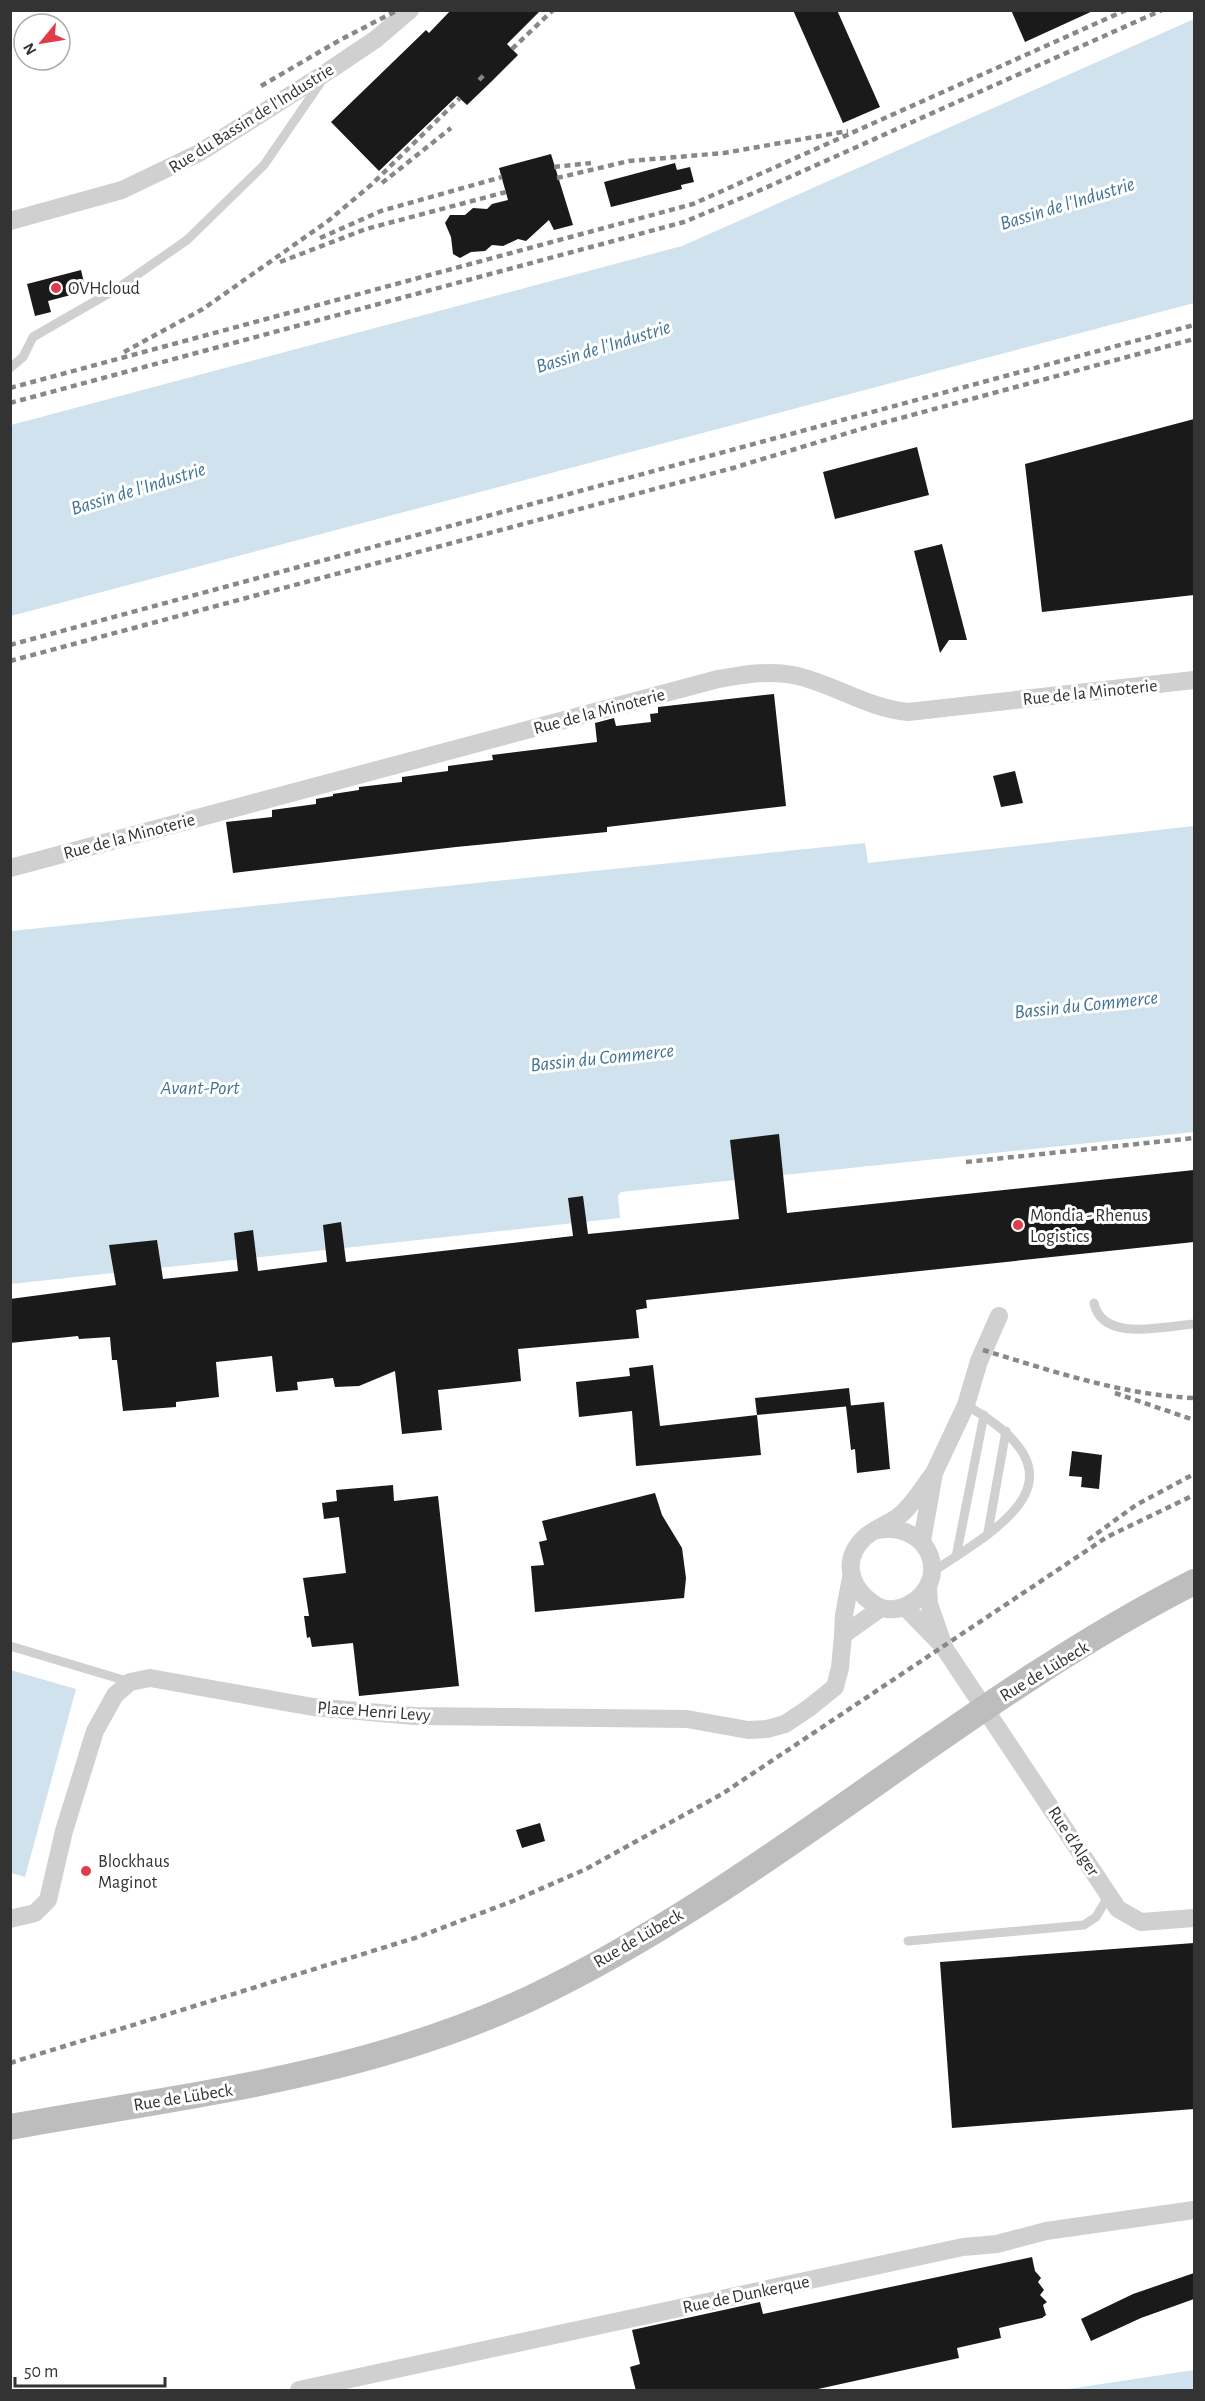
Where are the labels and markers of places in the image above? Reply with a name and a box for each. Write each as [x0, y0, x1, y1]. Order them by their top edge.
place label: OVHcloud [68, 280, 140, 298]
marker: OVHcloud [49, 281, 63, 295]
place label: Mondia - Rhenus Logistics [1030, 1207, 1148, 1246]
marker: Mondia - Rhenus Logistics [1011, 1218, 1025, 1232]
place label: Blockhaus Maginot [98, 1853, 170, 1892]
marker: Blockhaus Maginot [79, 1864, 93, 1878]

